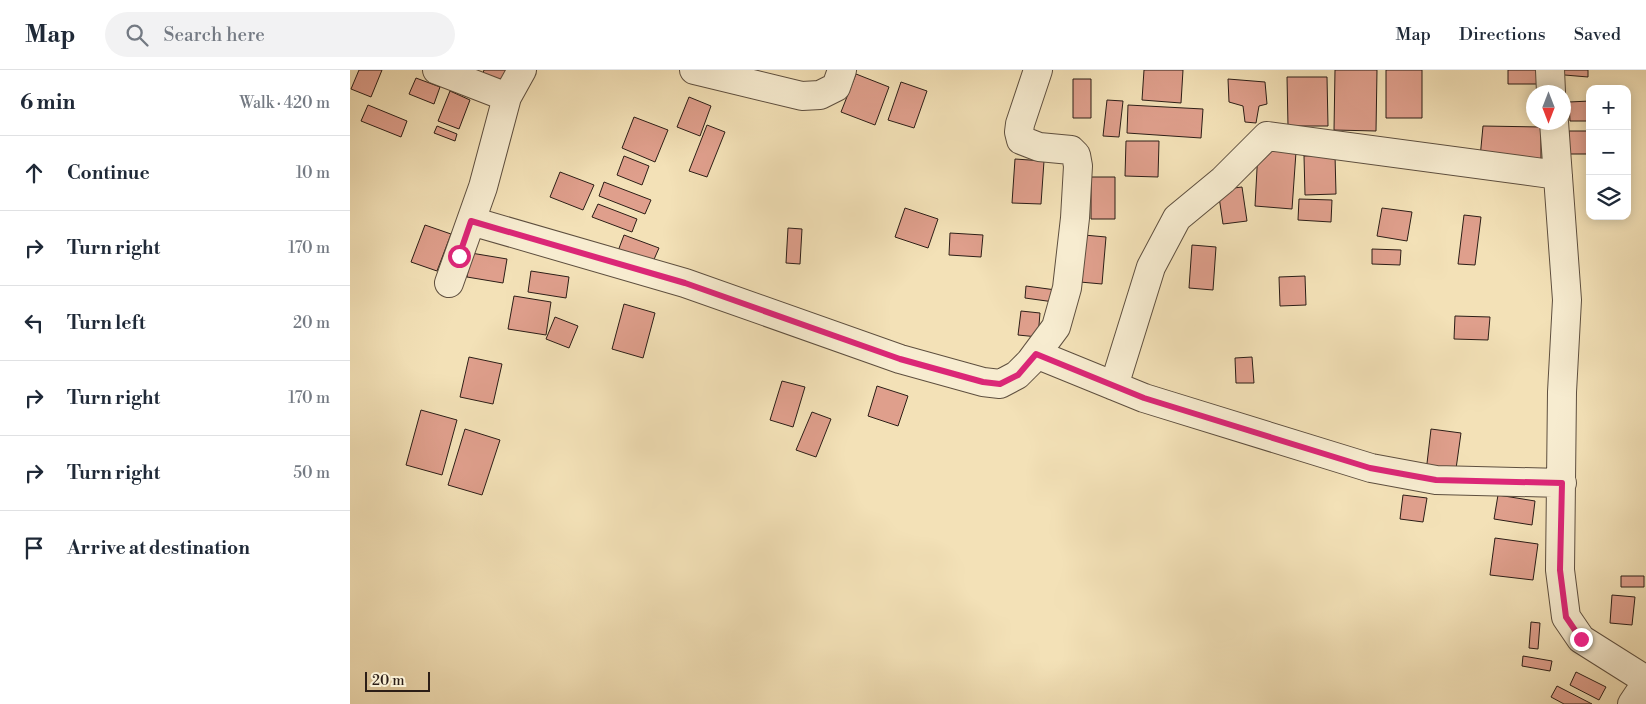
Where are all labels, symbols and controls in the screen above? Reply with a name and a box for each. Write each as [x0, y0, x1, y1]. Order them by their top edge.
search box [105, 12, 455, 57]
text: Map [25, 20, 75, 50]
icon: search [123, 21, 151, 49]
text: Search here [163, 23, 265, 47]
text: Map [1395, 23, 1431, 46]
text: Directions [1459, 23, 1546, 46]
text: Saved [1574, 23, 1621, 46]
north arrow [1526, 85, 1571, 130]
map controls [1586, 85, 1631, 220]
button: + [1586, 85, 1631, 130]
text: 6 min [20, 90, 75, 116]
text: Walk · 420 m [240, 93, 330, 113]
button: − [1586, 130, 1631, 175]
icon: ahead [20, 159, 48, 187]
text: Continue [67, 161, 150, 185]
text: 10 m [296, 163, 330, 183]
button: layers [1586, 175, 1631, 220]
icon: right [20, 234, 48, 262]
text: Turn right [67, 236, 160, 260]
text: 170 m [288, 238, 330, 258]
route start [448, 245, 471, 268]
icon: left [20, 309, 48, 337]
text: Turn left [67, 311, 146, 335]
text: 20 m [293, 313, 330, 333]
icon: right [20, 384, 48, 412]
text: Turn right [67, 386, 160, 410]
text: 170 m [288, 388, 330, 408]
icon: right [20, 459, 48, 487]
text: Turn right [67, 461, 160, 485]
text: 50 m [293, 463, 330, 483]
icon: arrive [20, 534, 48, 562]
text: Arrive at destination [67, 536, 250, 560]
route end [1570, 628, 1593, 651]
scale bar [365, 669, 430, 692]
text: 20 m [372, 672, 404, 690]

